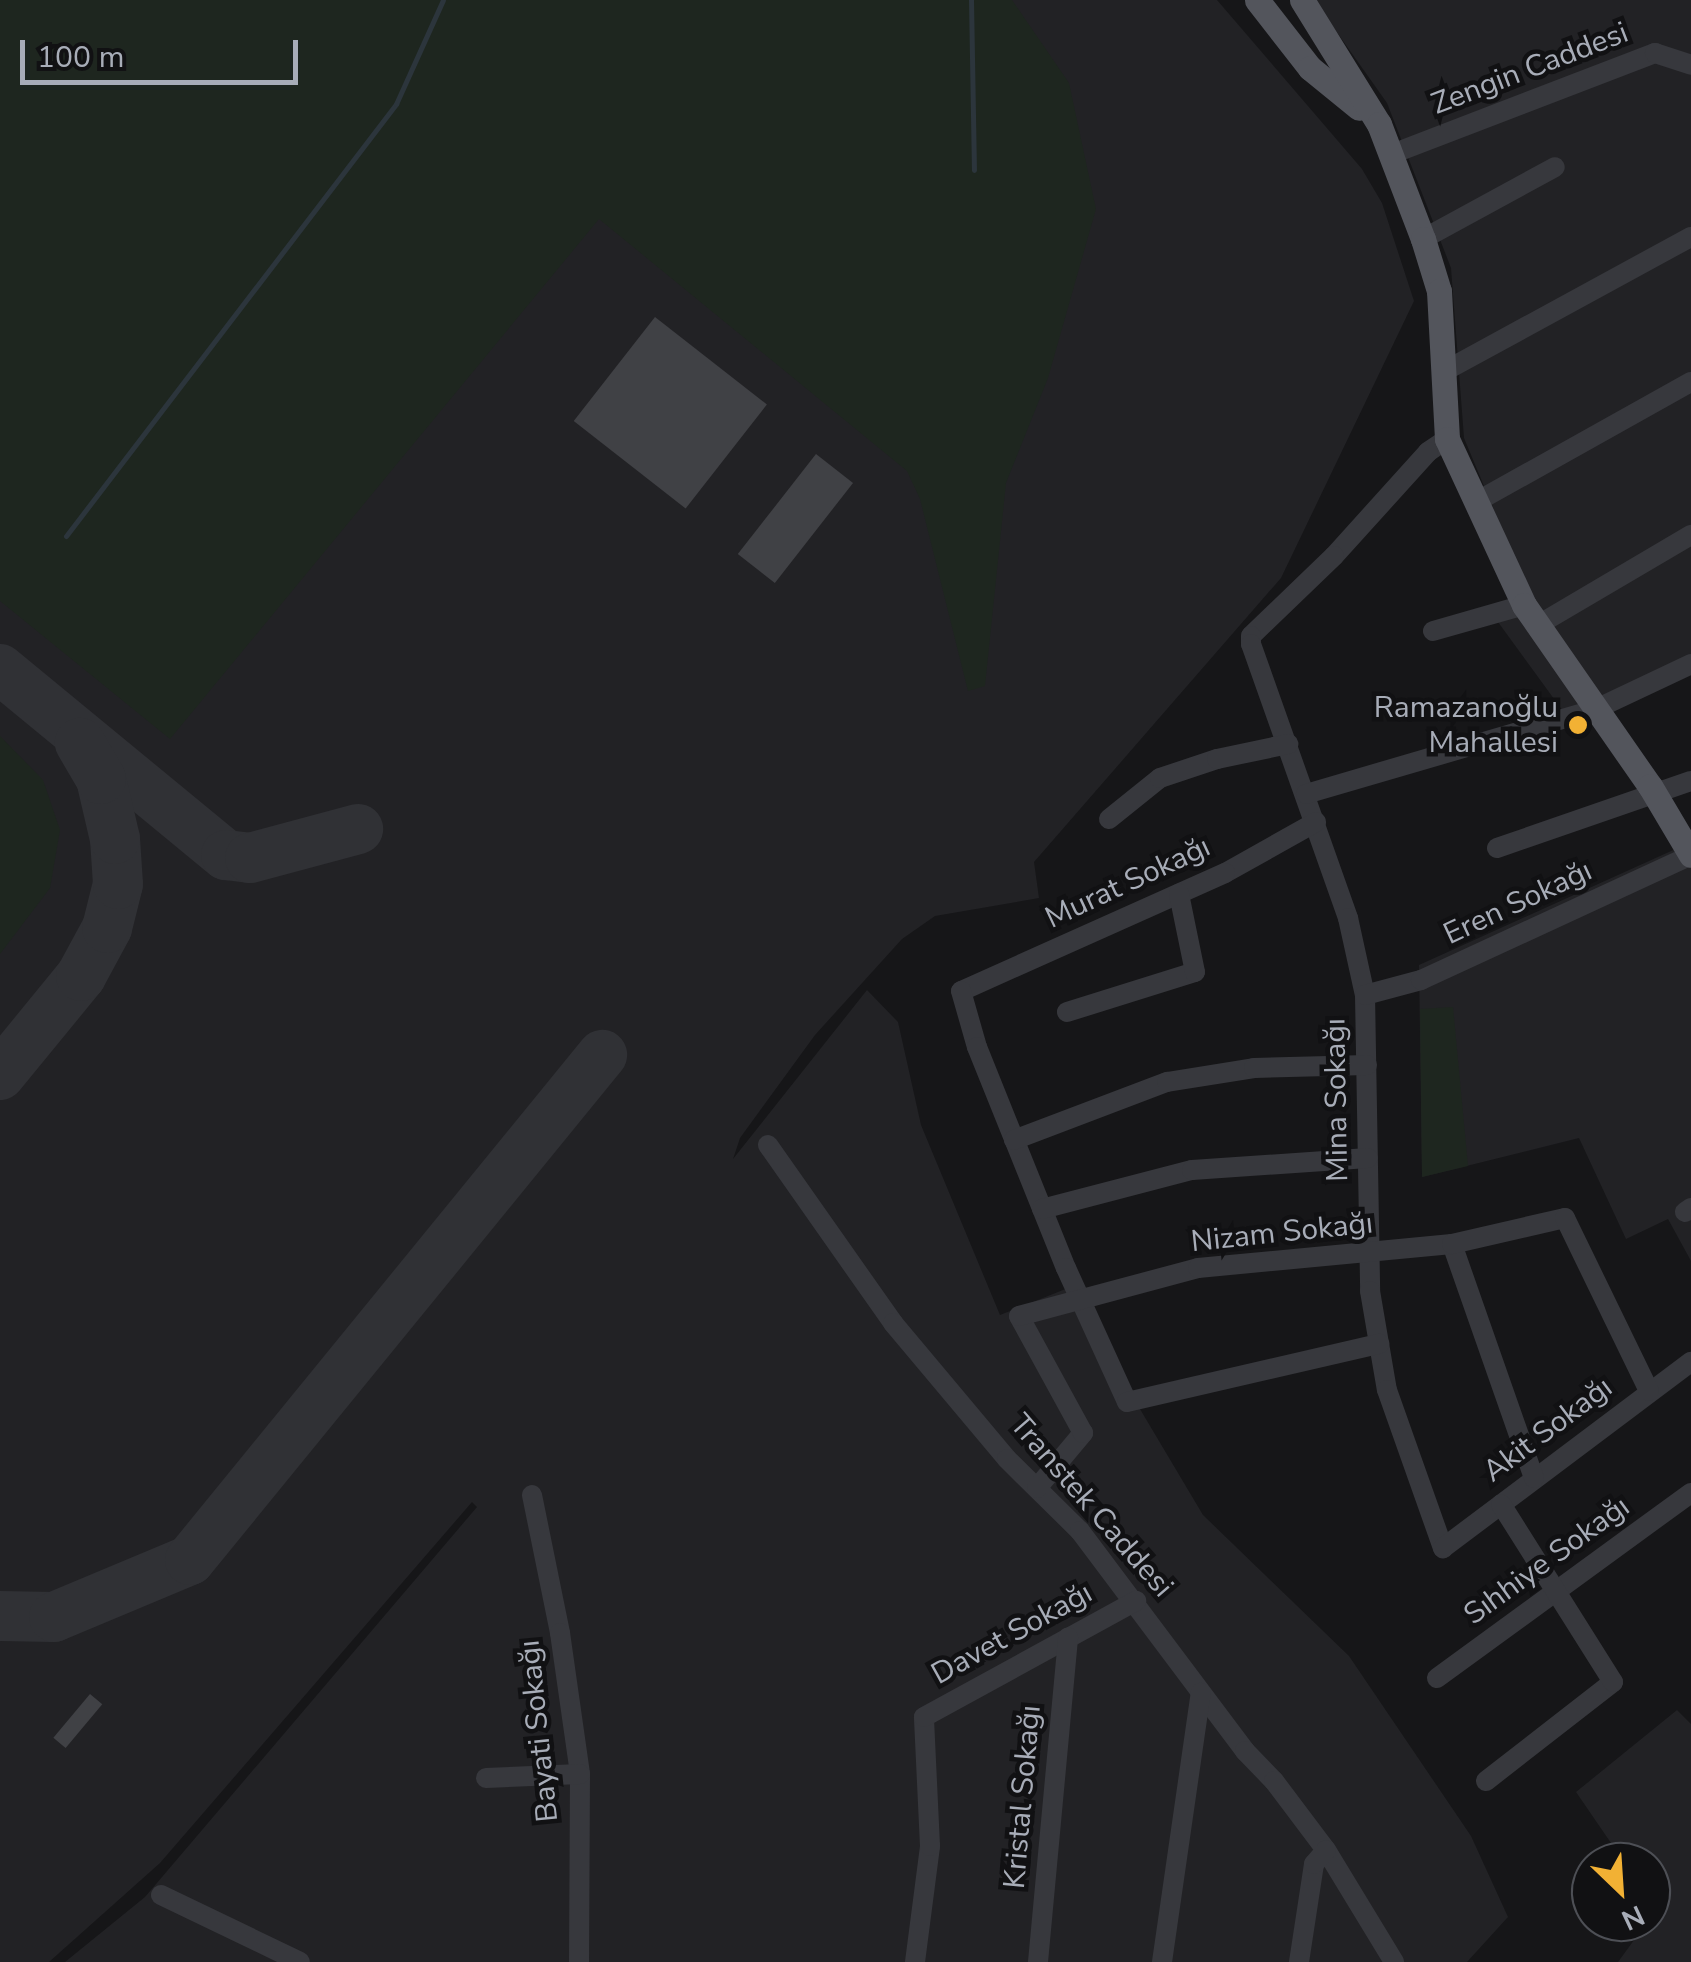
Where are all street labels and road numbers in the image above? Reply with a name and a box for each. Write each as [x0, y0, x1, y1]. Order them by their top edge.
street label: Zengin Caddesi [1427, 15, 1633, 123]
street label: Murat Sokağı [1040, 829, 1216, 937]
street label: Eren Sokağı [1438, 853, 1598, 953]
street label: Mina Sokağı [1318, 1018, 1356, 1182]
street label: Nizam Sokağı [1189, 1206, 1375, 1260]
street label: Akit Sokağı [1476, 1370, 1620, 1490]
street label: Transtek Caddesi [1002, 1407, 1180, 1605]
street label: Sıhhiye Sokağı [1457, 1489, 1637, 1633]
street label: Davet Sokağı [926, 1575, 1098, 1693]
street label: Bayati Sokağı [512, 1638, 566, 1824]
street label: Kristal Sokağı [997, 1704, 1049, 1890]

